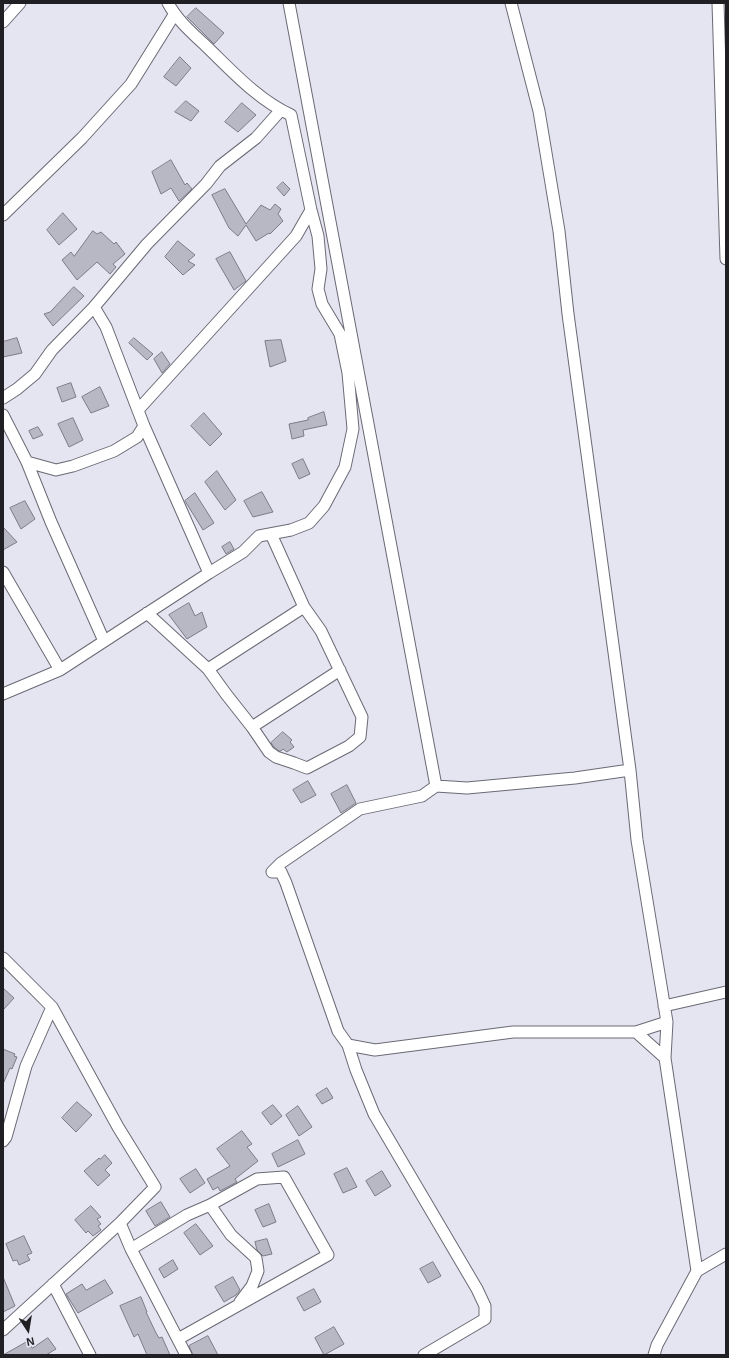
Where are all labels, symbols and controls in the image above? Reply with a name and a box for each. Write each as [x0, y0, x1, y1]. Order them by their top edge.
north arrow [8, 1310, 48, 1350]
text: N [25, 1335, 36, 1348]

